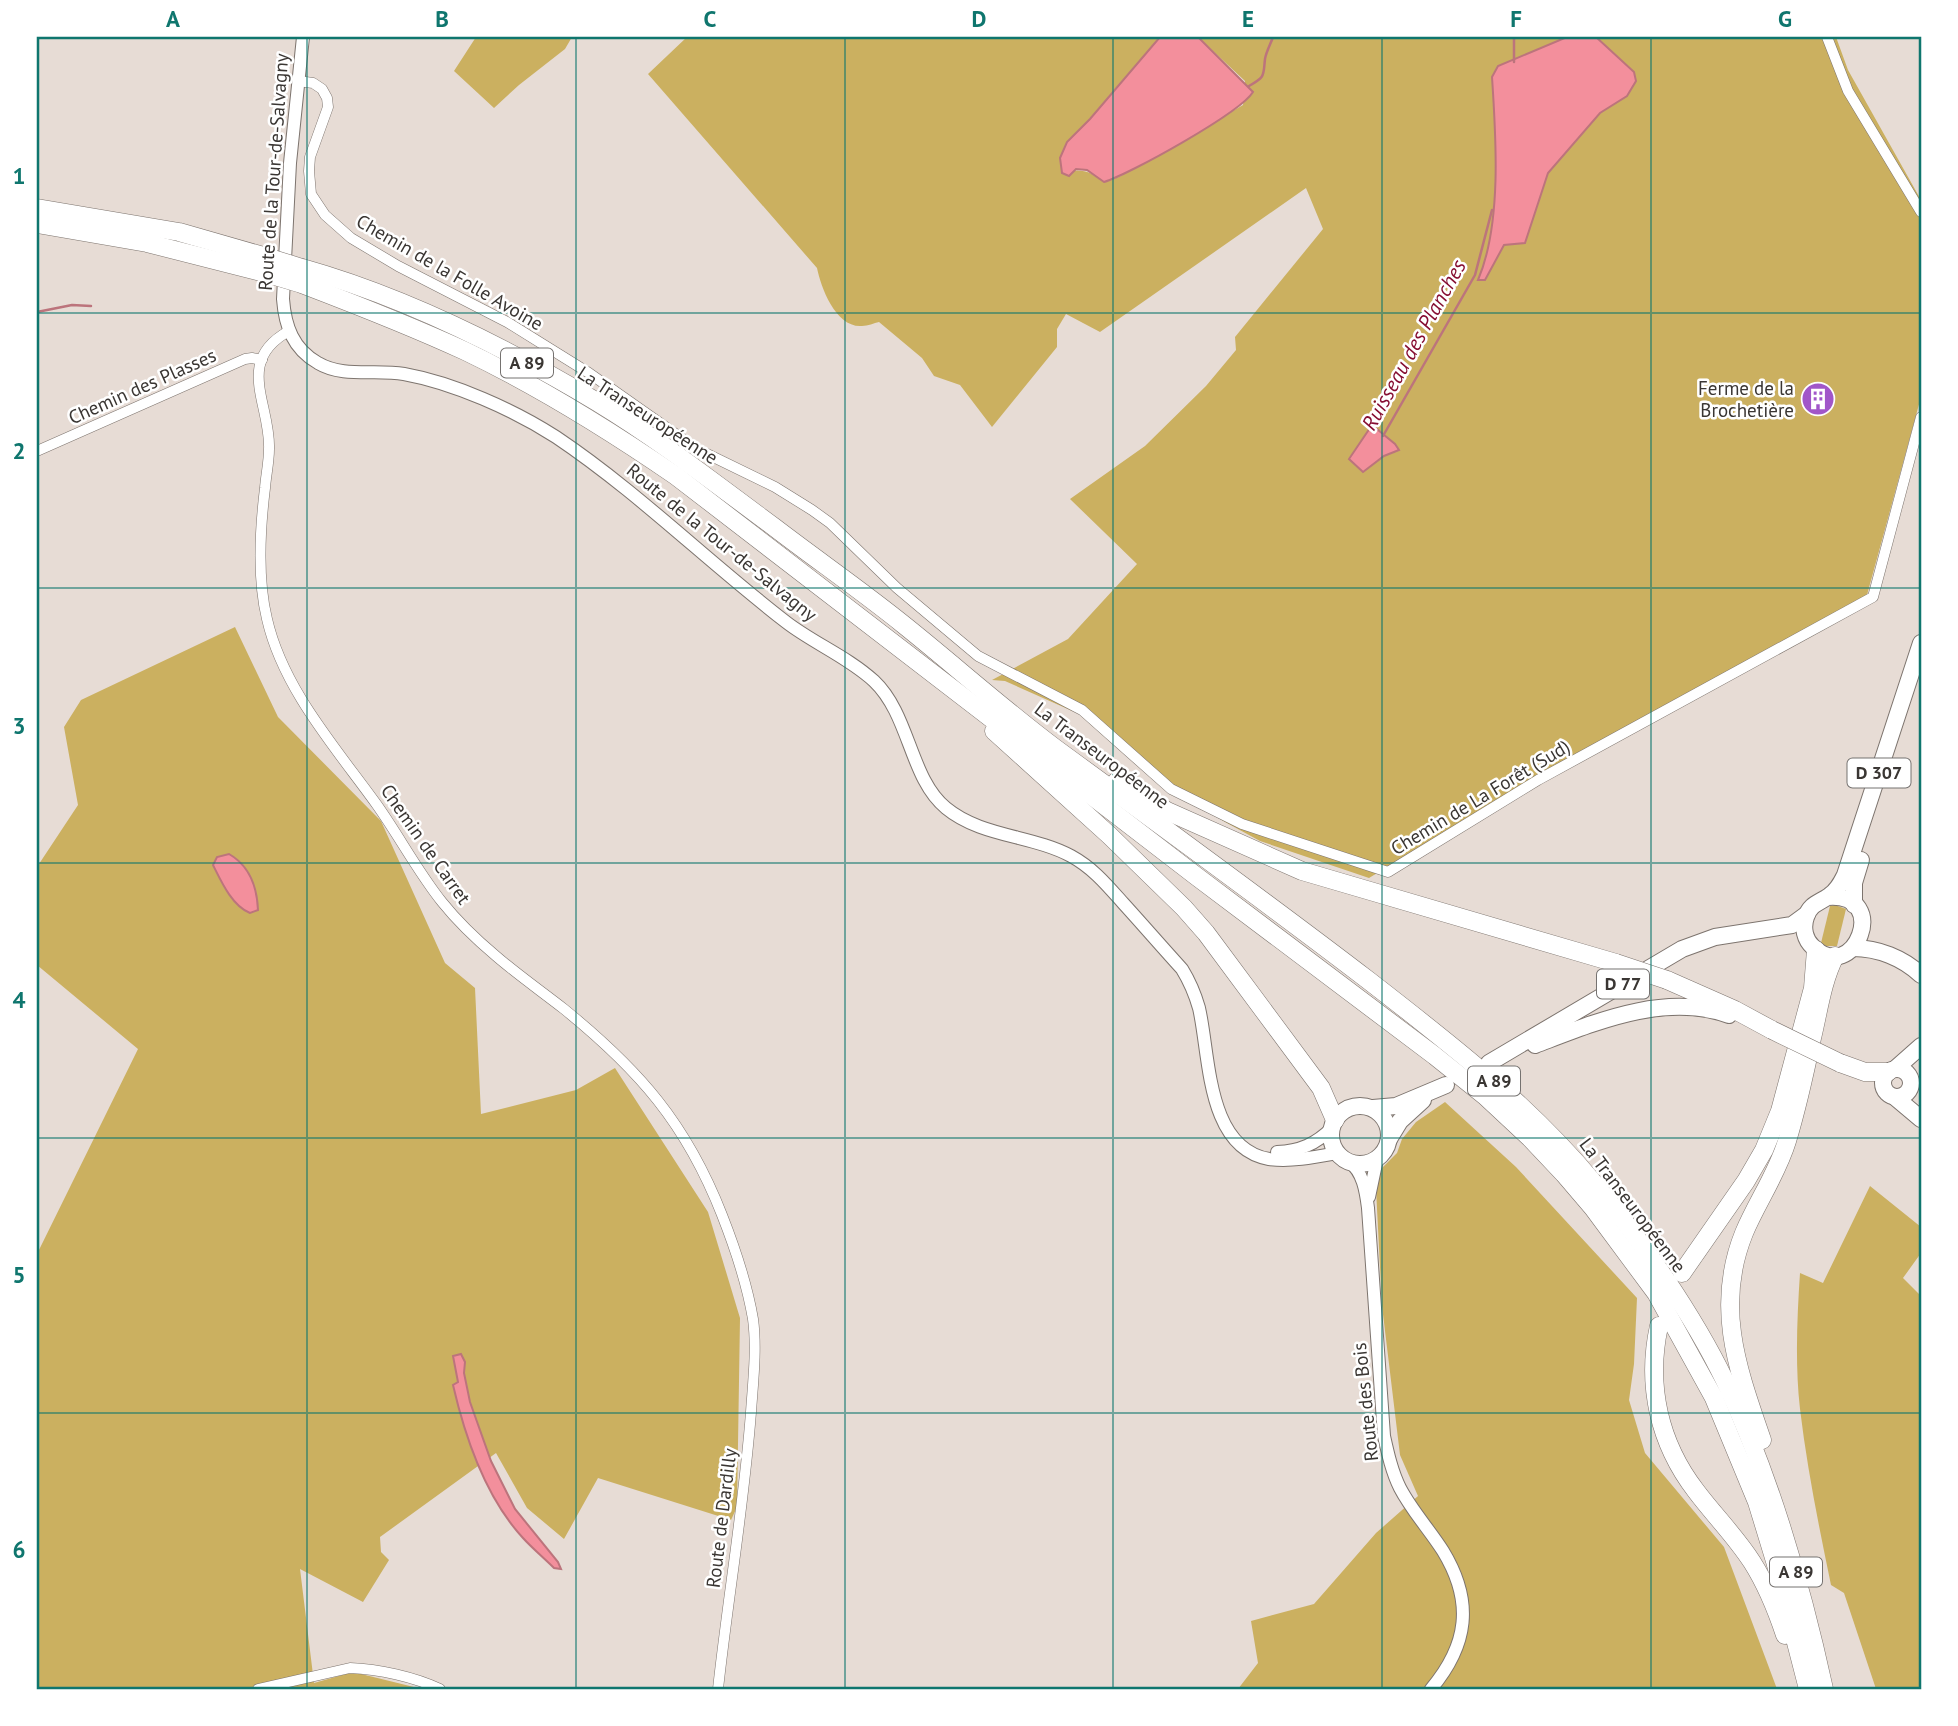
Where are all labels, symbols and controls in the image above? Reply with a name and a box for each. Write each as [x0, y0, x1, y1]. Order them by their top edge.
text: A [166, 4, 180, 33]
text: B [435, 4, 449, 33]
text: C [704, 4, 717, 33]
text: D [972, 4, 986, 33]
text: E [1242, 4, 1254, 33]
text: F [1510, 4, 1522, 33]
text: G [1778, 4, 1792, 33]
street label: Route de la Tour-de-Salvagny [253, 52, 293, 291]
text: 1 [12, 161, 26, 190]
street label: Chemin de la Folle Avoine [352, 209, 548, 335]
water label: Ruisseau des Planches [1355, 254, 1472, 435]
street label: Chemin des Plasses [64, 343, 220, 429]
road number: A 89 [501, 348, 553, 377]
street label: La Transeuropéenne [573, 361, 723, 469]
place label: Ferme de la Brochetière [1698, 376, 1794, 422]
building icon: Ferme de la Brochetière [1799, 380, 1837, 418]
text: 2 [12, 436, 26, 465]
street label: Route de la Tour-de-Salvagny [622, 458, 822, 626]
street label: La Transeuropéenne [1030, 697, 1174, 813]
text: 3 [12, 711, 26, 740]
street label: Chemin de La Forêt (Sud) [1386, 734, 1574, 860]
road number: D 307 [1848, 758, 1910, 788]
street label: Chemin de Carret [376, 779, 477, 909]
road number: D 77 [1597, 970, 1649, 999]
text: 4 [12, 985, 26, 1014]
road number: A 89 [1468, 1066, 1520, 1096]
street label: La Transeuropéenne [1575, 1133, 1691, 1277]
text: 5 [12, 1260, 26, 1289]
street label: Route des Bois [1347, 1342, 1383, 1462]
street label: Route de Dardilly [701, 1447, 741, 1589]
text: 6 [12, 1535, 26, 1564]
road number: A 89 [1770, 1558, 1822, 1587]

